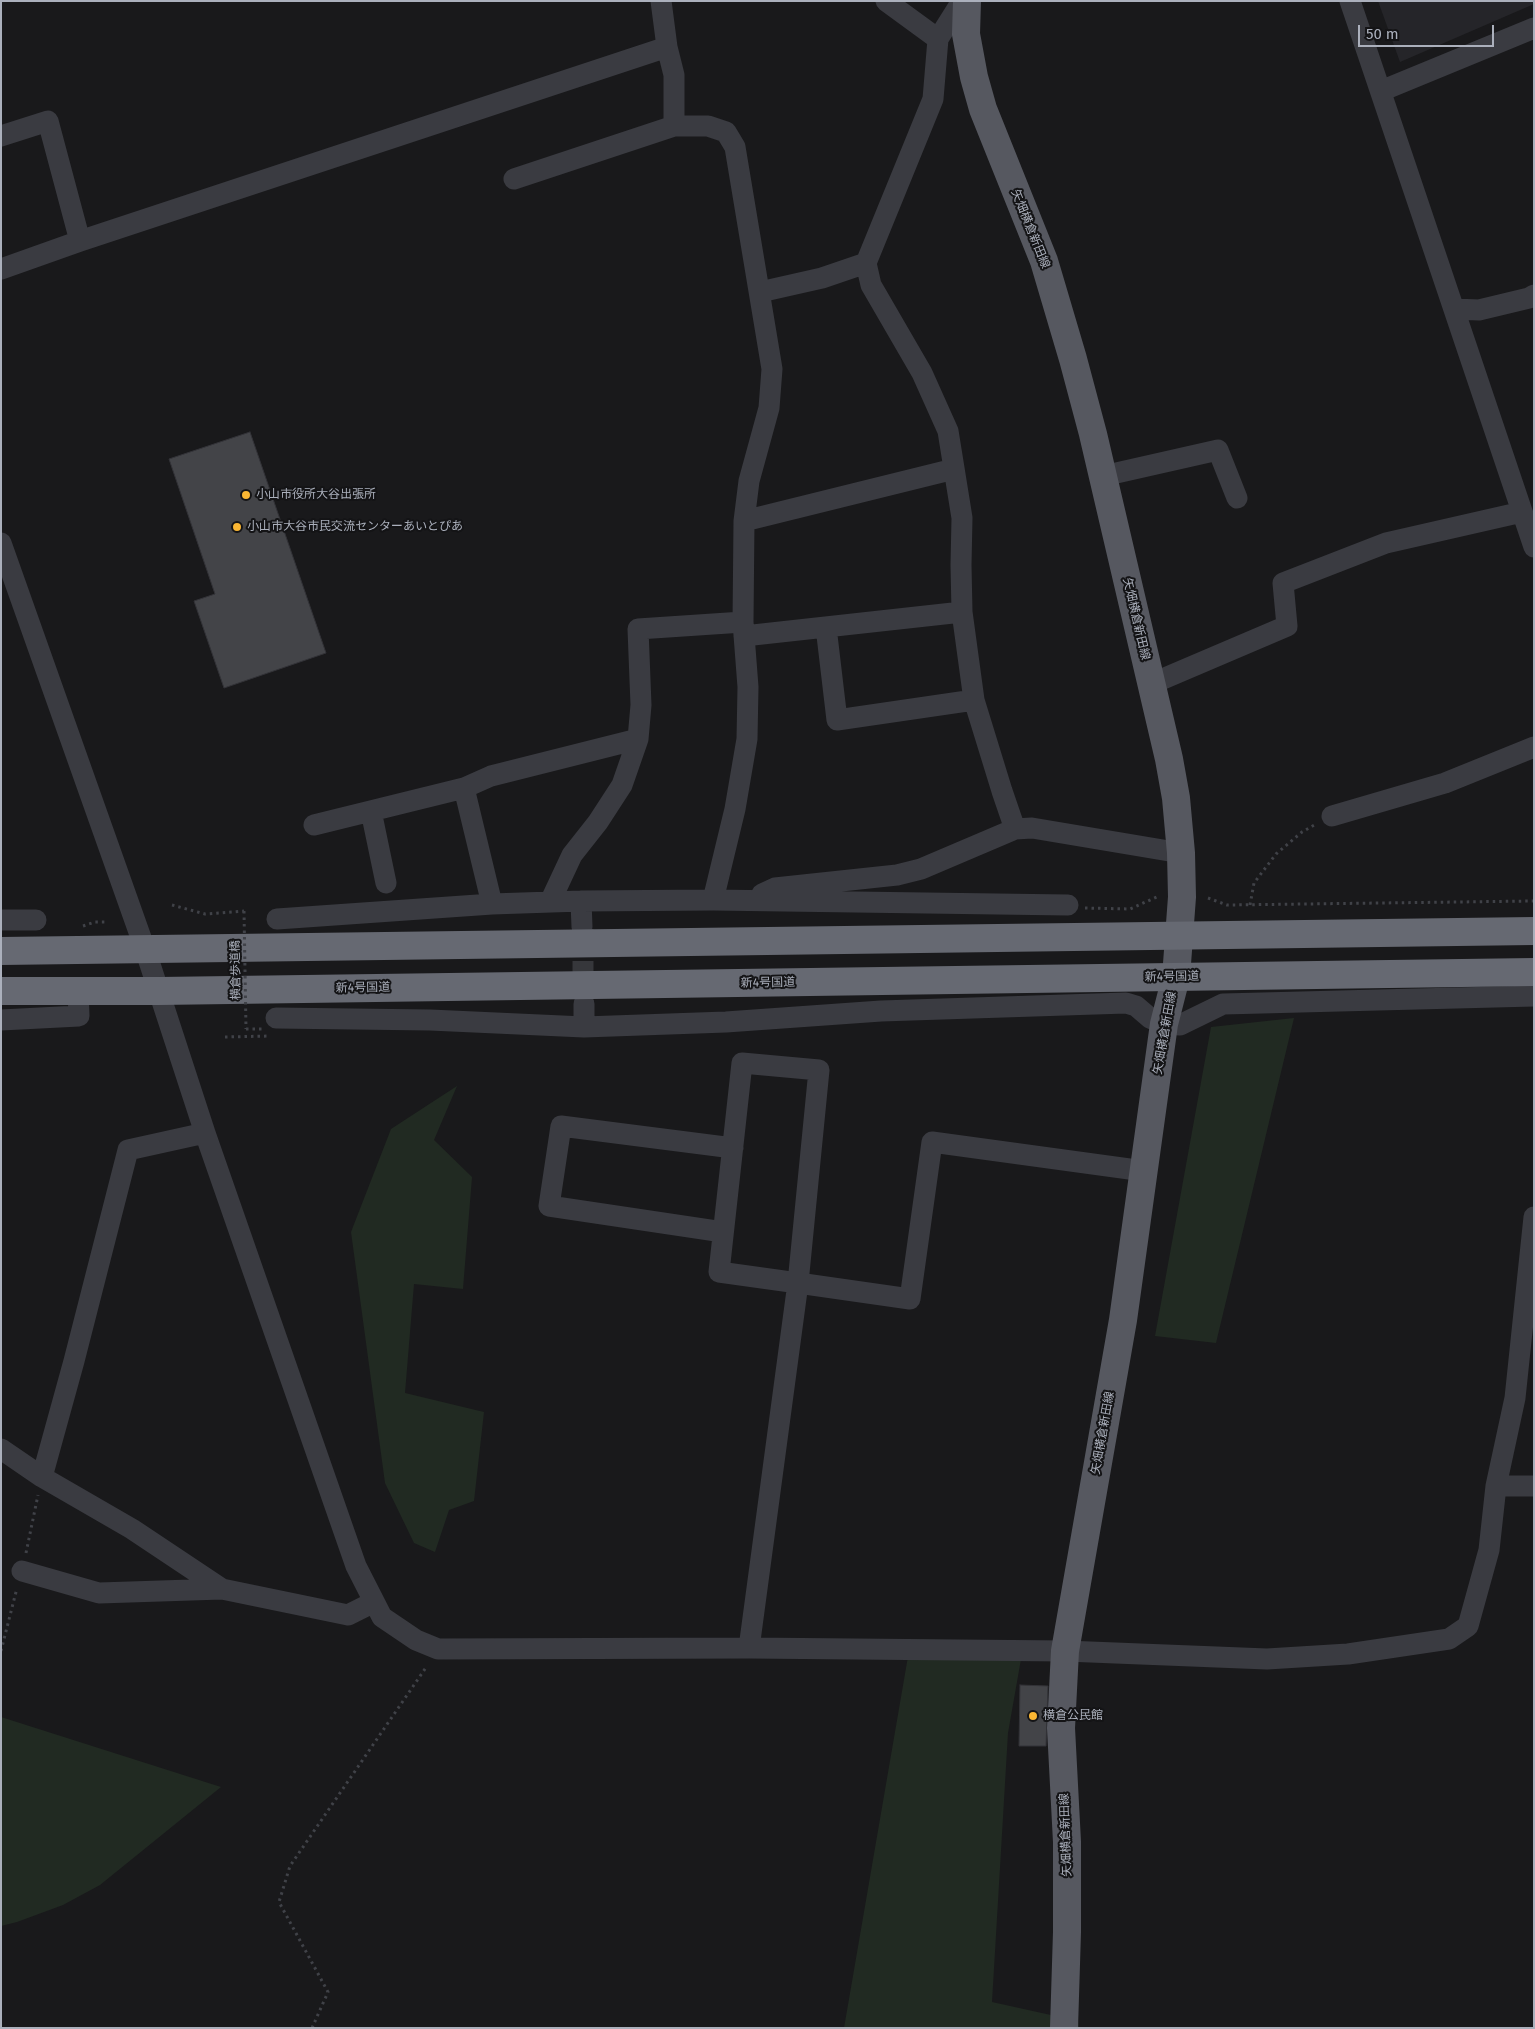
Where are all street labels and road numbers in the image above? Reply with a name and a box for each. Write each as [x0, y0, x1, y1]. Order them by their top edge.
street label: 矢畑横倉新田線 [1008, 187, 1052, 271]
street label: 矢畑横倉新田線 [1120, 576, 1152, 662]
street label: 横倉歩道橋 [228, 940, 244, 1000]
street label: 新4号国道 [1145, 969, 1199, 985]
street label: 新4号国道 [741, 975, 795, 991]
street label: 新4号国道 [336, 980, 390, 996]
street label: 矢畑横倉新田線 [1151, 990, 1179, 1076]
street label: 矢畑横倉新田線 [1089, 1390, 1117, 1476]
street label: 矢畑横倉新田線 [1057, 1793, 1075, 1877]

